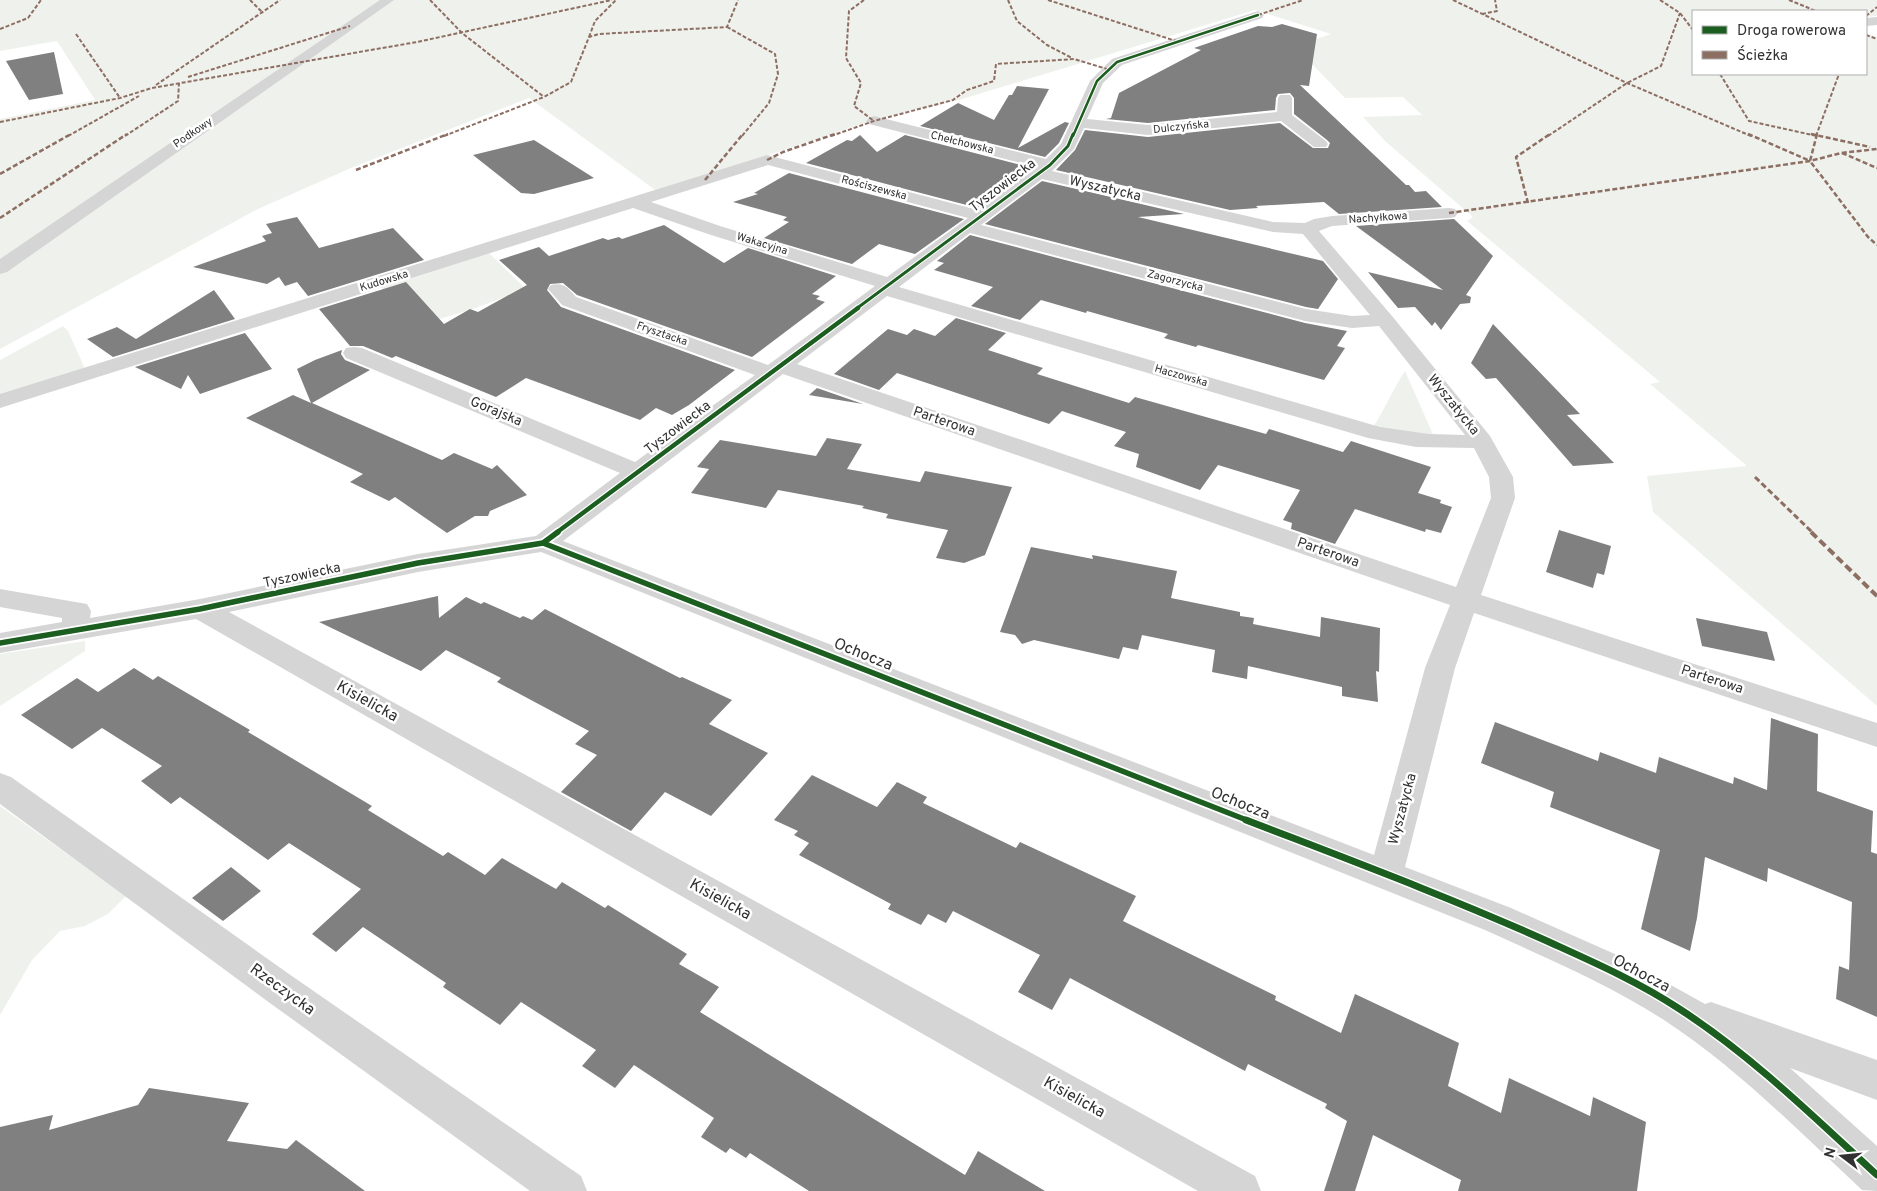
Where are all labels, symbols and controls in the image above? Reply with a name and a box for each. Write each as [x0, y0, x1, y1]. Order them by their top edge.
legend [1692, 10, 1867, 75]
text: Droga rowerowa [1737, 22, 1846, 41]
text: Ścieżka [1737, 45, 1788, 66]
street label: Podkowy [171, 115, 216, 151]
street label: Dulczyńska [1152, 117, 1210, 137]
street label: Chełchowska [929, 128, 995, 158]
street label: Tyszowiecka [967, 156, 1039, 216]
street label: Wyszatycka [1067, 172, 1143, 206]
street label: Rościszewska [840, 173, 908, 204]
street label: Nachyłkowa [1348, 209, 1408, 227]
street label: Wakacyjna [735, 230, 789, 258]
street label: Kudowska [358, 267, 410, 295]
street label: Zagorzycka [1145, 267, 1205, 295]
street label: Frysztacka [635, 319, 689, 349]
street label: Haczowska [1153, 362, 1209, 390]
street label: Wyszatycka [1423, 371, 1483, 439]
street label: Gorajska [467, 393, 525, 431]
street label: Tyszowiecka [642, 398, 714, 458]
street label: Parterowa [911, 403, 977, 441]
street label: Parterowa [1295, 534, 1361, 572]
street label: Tyszowiecka [262, 560, 342, 592]
street label: Ochocza [830, 634, 896, 676]
street label: Parterowa [1679, 662, 1745, 698]
street label: Kisielicka [333, 677, 401, 727]
street label: Wyszatycka [1385, 771, 1421, 847]
street label: Ochocza [1207, 783, 1273, 825]
street label: Kisielicka [686, 875, 754, 925]
street label: Ochocza [1609, 951, 1673, 997]
street label: Rzeczycka [245, 960, 319, 1020]
street label: Kisielicka [1040, 1073, 1108, 1123]
north arrow [1817, 1131, 1867, 1181]
text: N [1821, 1146, 1841, 1160]

